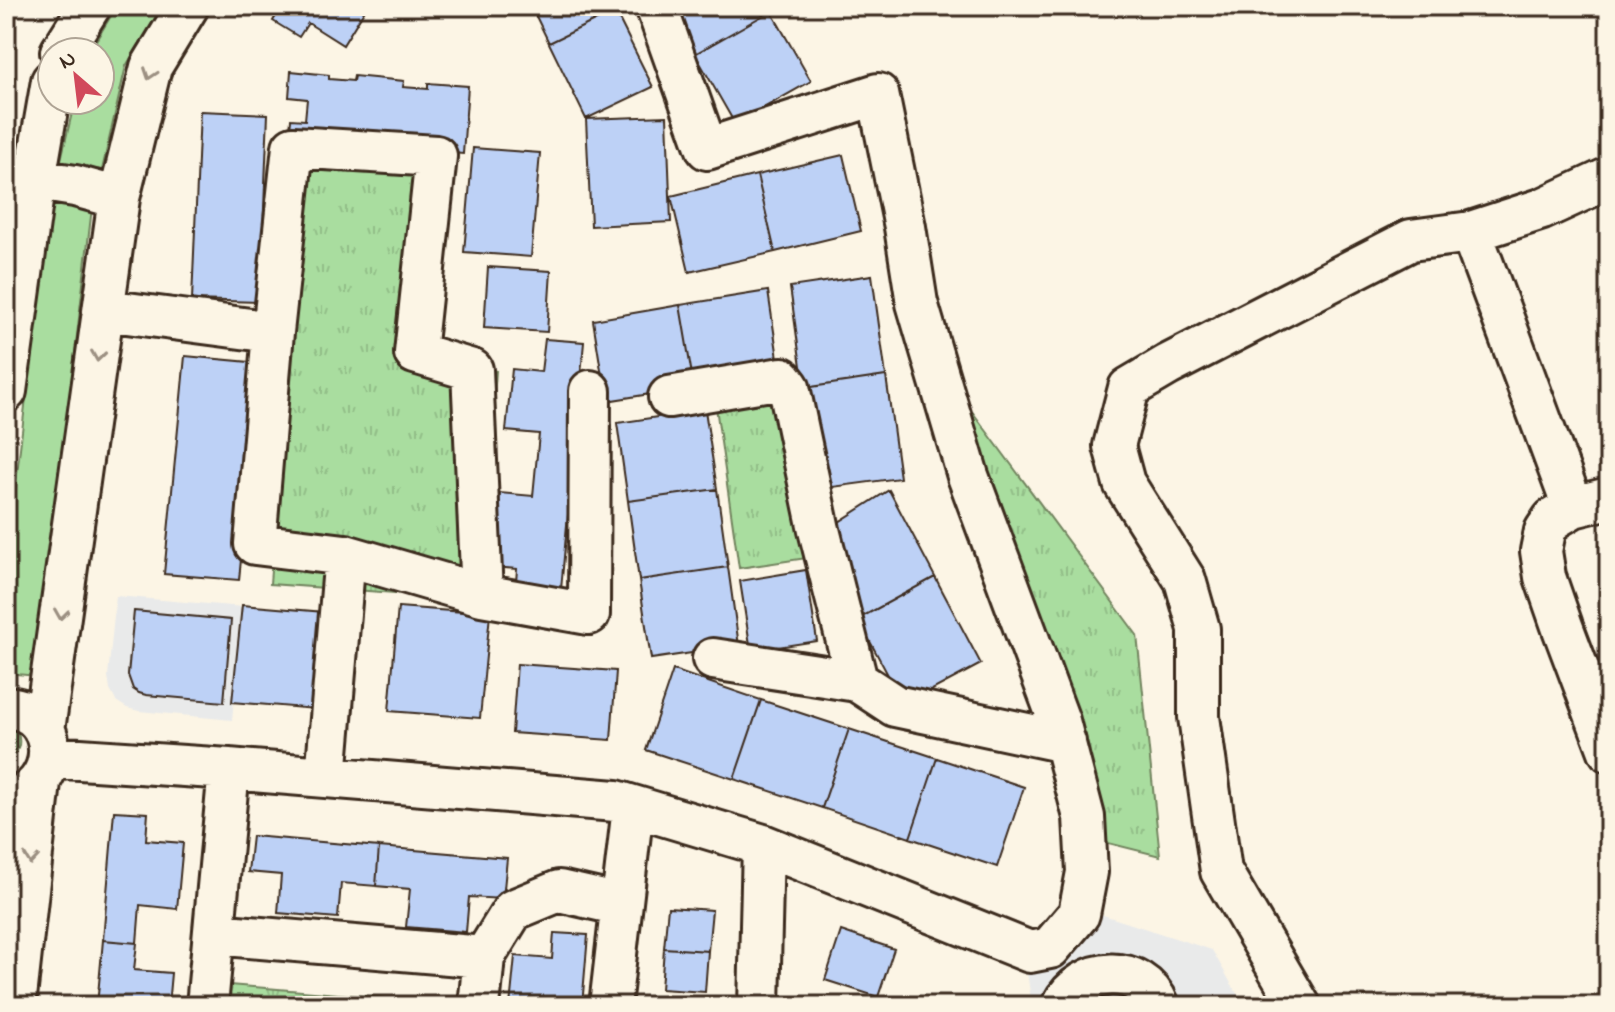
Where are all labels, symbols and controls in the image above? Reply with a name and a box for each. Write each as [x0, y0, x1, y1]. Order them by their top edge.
north arrow [36, 36, 116, 116]
text: N [54, 43, 82, 79]
one-way arrow [144, 66, 160, 80]
one-way arrow [90, 350, 107, 363]
one-way arrow [53, 607, 70, 621]
one-way arrow [23, 853, 40, 866]

